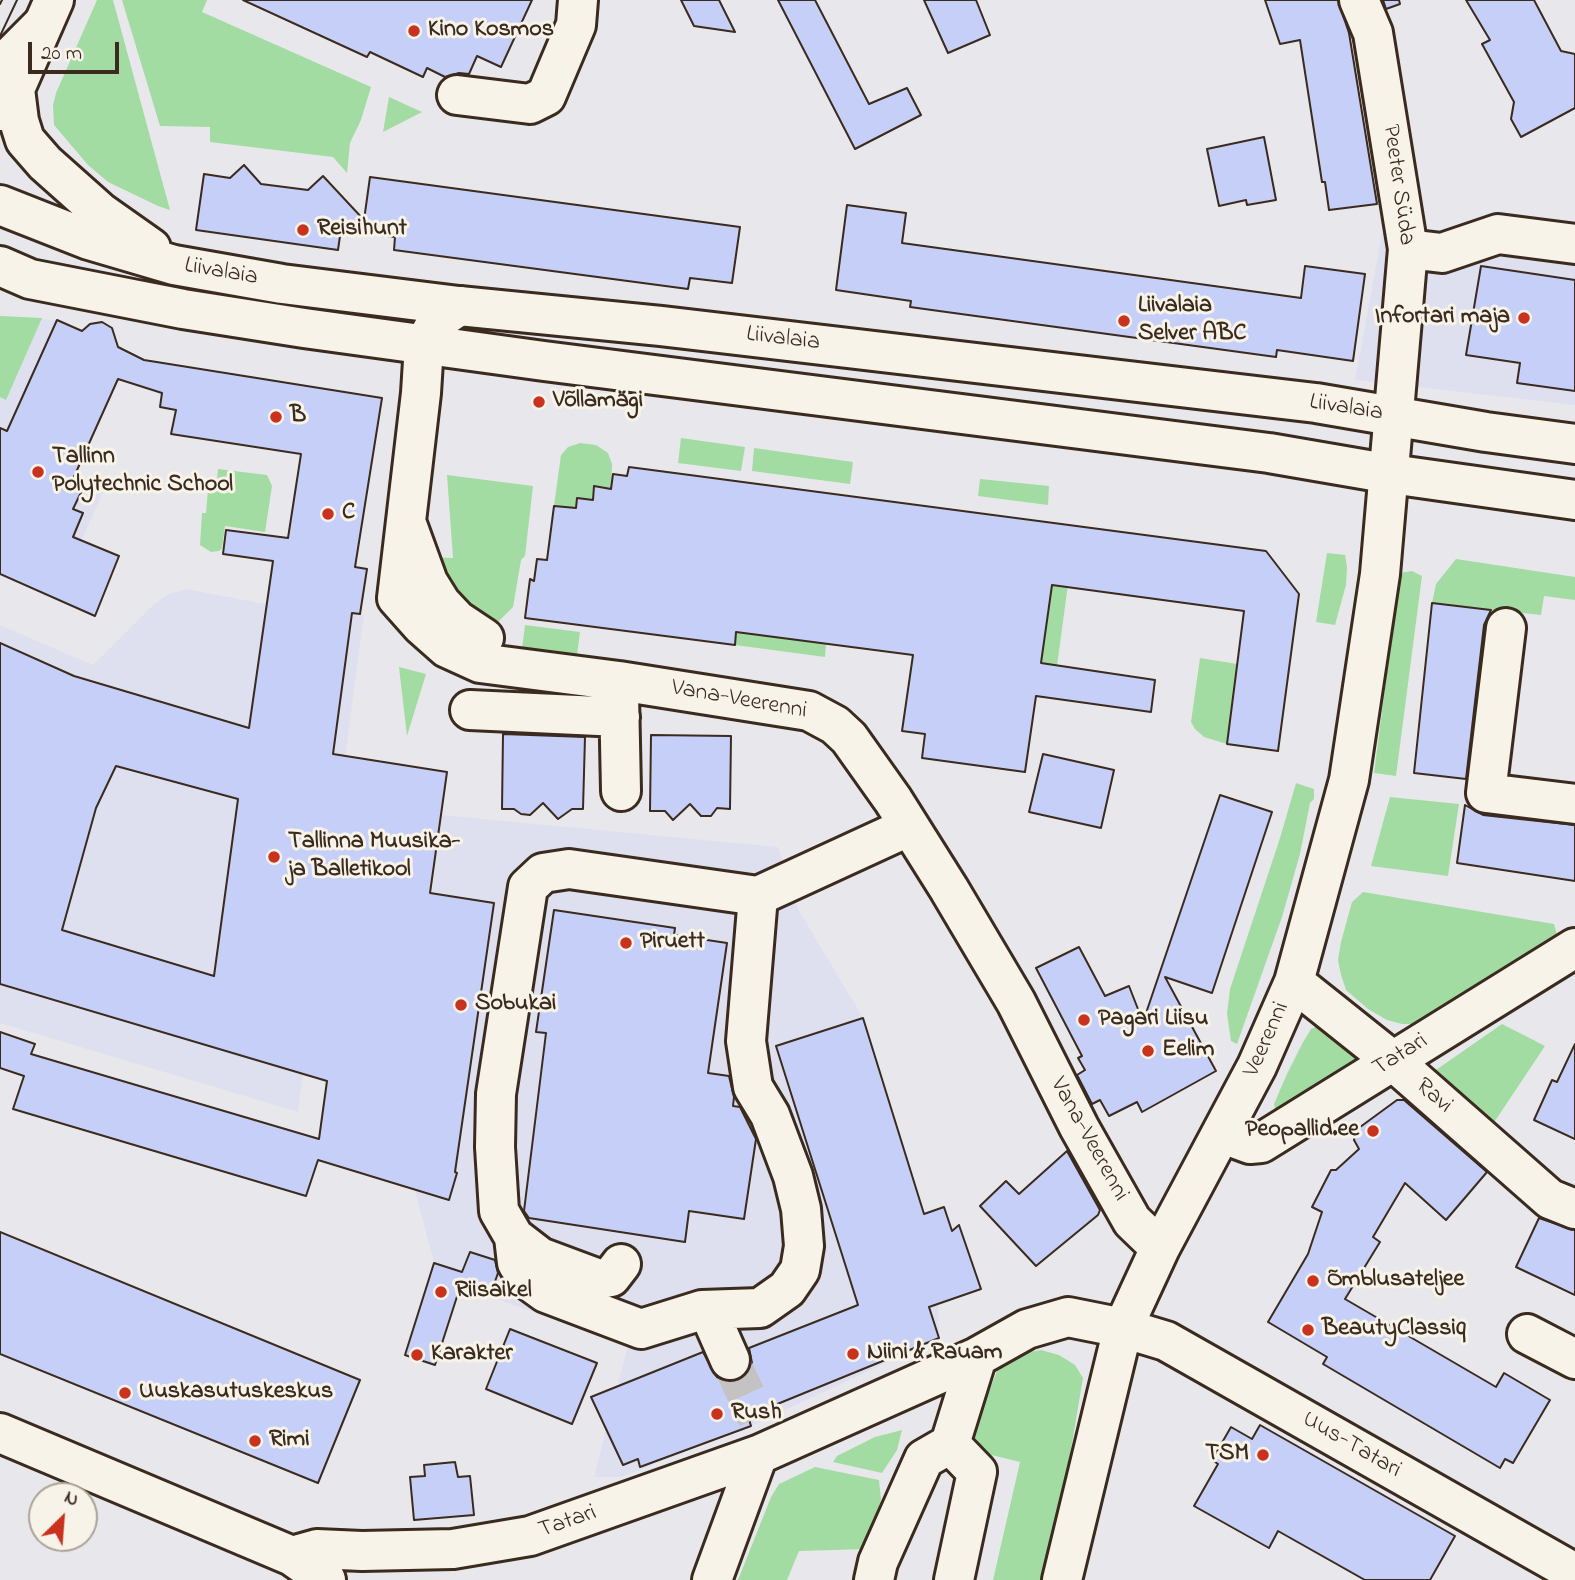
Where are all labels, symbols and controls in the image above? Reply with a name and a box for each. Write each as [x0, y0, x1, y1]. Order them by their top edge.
place label: Kino Kosmos [428, 17, 554, 45]
marker: Kino Kosmos [406, 23, 422, 39]
scale bar [32, 28, 122, 72]
text: 20 m [41, 39, 82, 69]
street label: Peeter Süda [1374, 123, 1420, 247]
place label: Reisihunt [317, 216, 407, 244]
marker: Reisihunt [295, 222, 311, 238]
street label: Liivalaia [182, 252, 260, 294]
place label: Liivalaia Selver ABC [1138, 293, 1246, 349]
place label: Infortari maja [1375, 304, 1510, 332]
marker: Infortari maja [1516, 310, 1532, 326]
marker: Liivalaia Selver ABC [1116, 313, 1132, 329]
street label: Liivalaia [745, 321, 821, 359]
place label: Võllamägi [553, 388, 643, 416]
street label: Liivalaia [1307, 389, 1385, 429]
marker: Võllamägi [531, 394, 547, 410]
place label: B [290, 403, 306, 431]
marker: B [268, 409, 284, 425]
place label: Tallinn Polytechnic School [52, 444, 233, 500]
marker: Tallinn Polytechnic School [30, 464, 46, 480]
place label: C [342, 500, 355, 528]
marker: C [320, 506, 336, 522]
street label: Vana-Veerenni [669, 675, 809, 727]
place label: Tallinna Muusika- ja Balletikool [288, 829, 461, 885]
marker: Tallinna Muusika- ja Balletikool [266, 849, 282, 865]
place label: Piruett [640, 929, 705, 957]
marker: Piruett [618, 935, 634, 951]
place label: Sobukai [475, 991, 556, 1019]
marker: Sobukai [453, 997, 469, 1013]
street label: Veerenni [1239, 998, 1297, 1082]
place label: Pagari Liisu [1098, 1006, 1208, 1034]
marker: Pagari Liisu [1076, 1012, 1092, 1028]
street label: Tatari [1368, 1028, 1434, 1084]
place label: Eelim [1162, 1037, 1214, 1065]
marker: Eelim [1140, 1043, 1156, 1059]
street label: Vana-Veerenni [1042, 1073, 1134, 1207]
street label: Ravi [1409, 1073, 1457, 1121]
place label: Peopallid.ee [1245, 1117, 1359, 1145]
marker: Peopallid.ee [1365, 1123, 1381, 1139]
place label: Õmblusateljee [1327, 1267, 1464, 1295]
marker: Õmblusateljee [1305, 1273, 1321, 1289]
place label: Riisaikel [455, 1278, 532, 1306]
marker: Riisaikel [433, 1284, 449, 1300]
place label: BeautyClassiq [1322, 1316, 1466, 1344]
marker: BeautyClassiq [1300, 1322, 1316, 1338]
place label: Niini & Rauam [867, 1340, 1002, 1368]
place label: Karakter [431, 1341, 513, 1369]
marker: Niini & Rauam [845, 1346, 861, 1362]
marker: Karakter [409, 1347, 425, 1363]
place label: Uuskasutuskeskus [139, 1379, 333, 1407]
marker: Uuskasutuskeskus [117, 1385, 133, 1401]
place label: Rush [731, 1400, 782, 1428]
marker: Rush [709, 1406, 725, 1422]
street label: Uus-Tatari [1296, 1406, 1406, 1486]
place label: Rimi [269, 1427, 310, 1455]
marker: Rimi [247, 1433, 263, 1449]
place label: TSM [1205, 1441, 1249, 1469]
marker: TSM [1255, 1447, 1271, 1463]
north arrow [28, 1482, 98, 1552]
text: N [60, 1484, 83, 1514]
street label: Tatari [535, 1500, 601, 1546]

